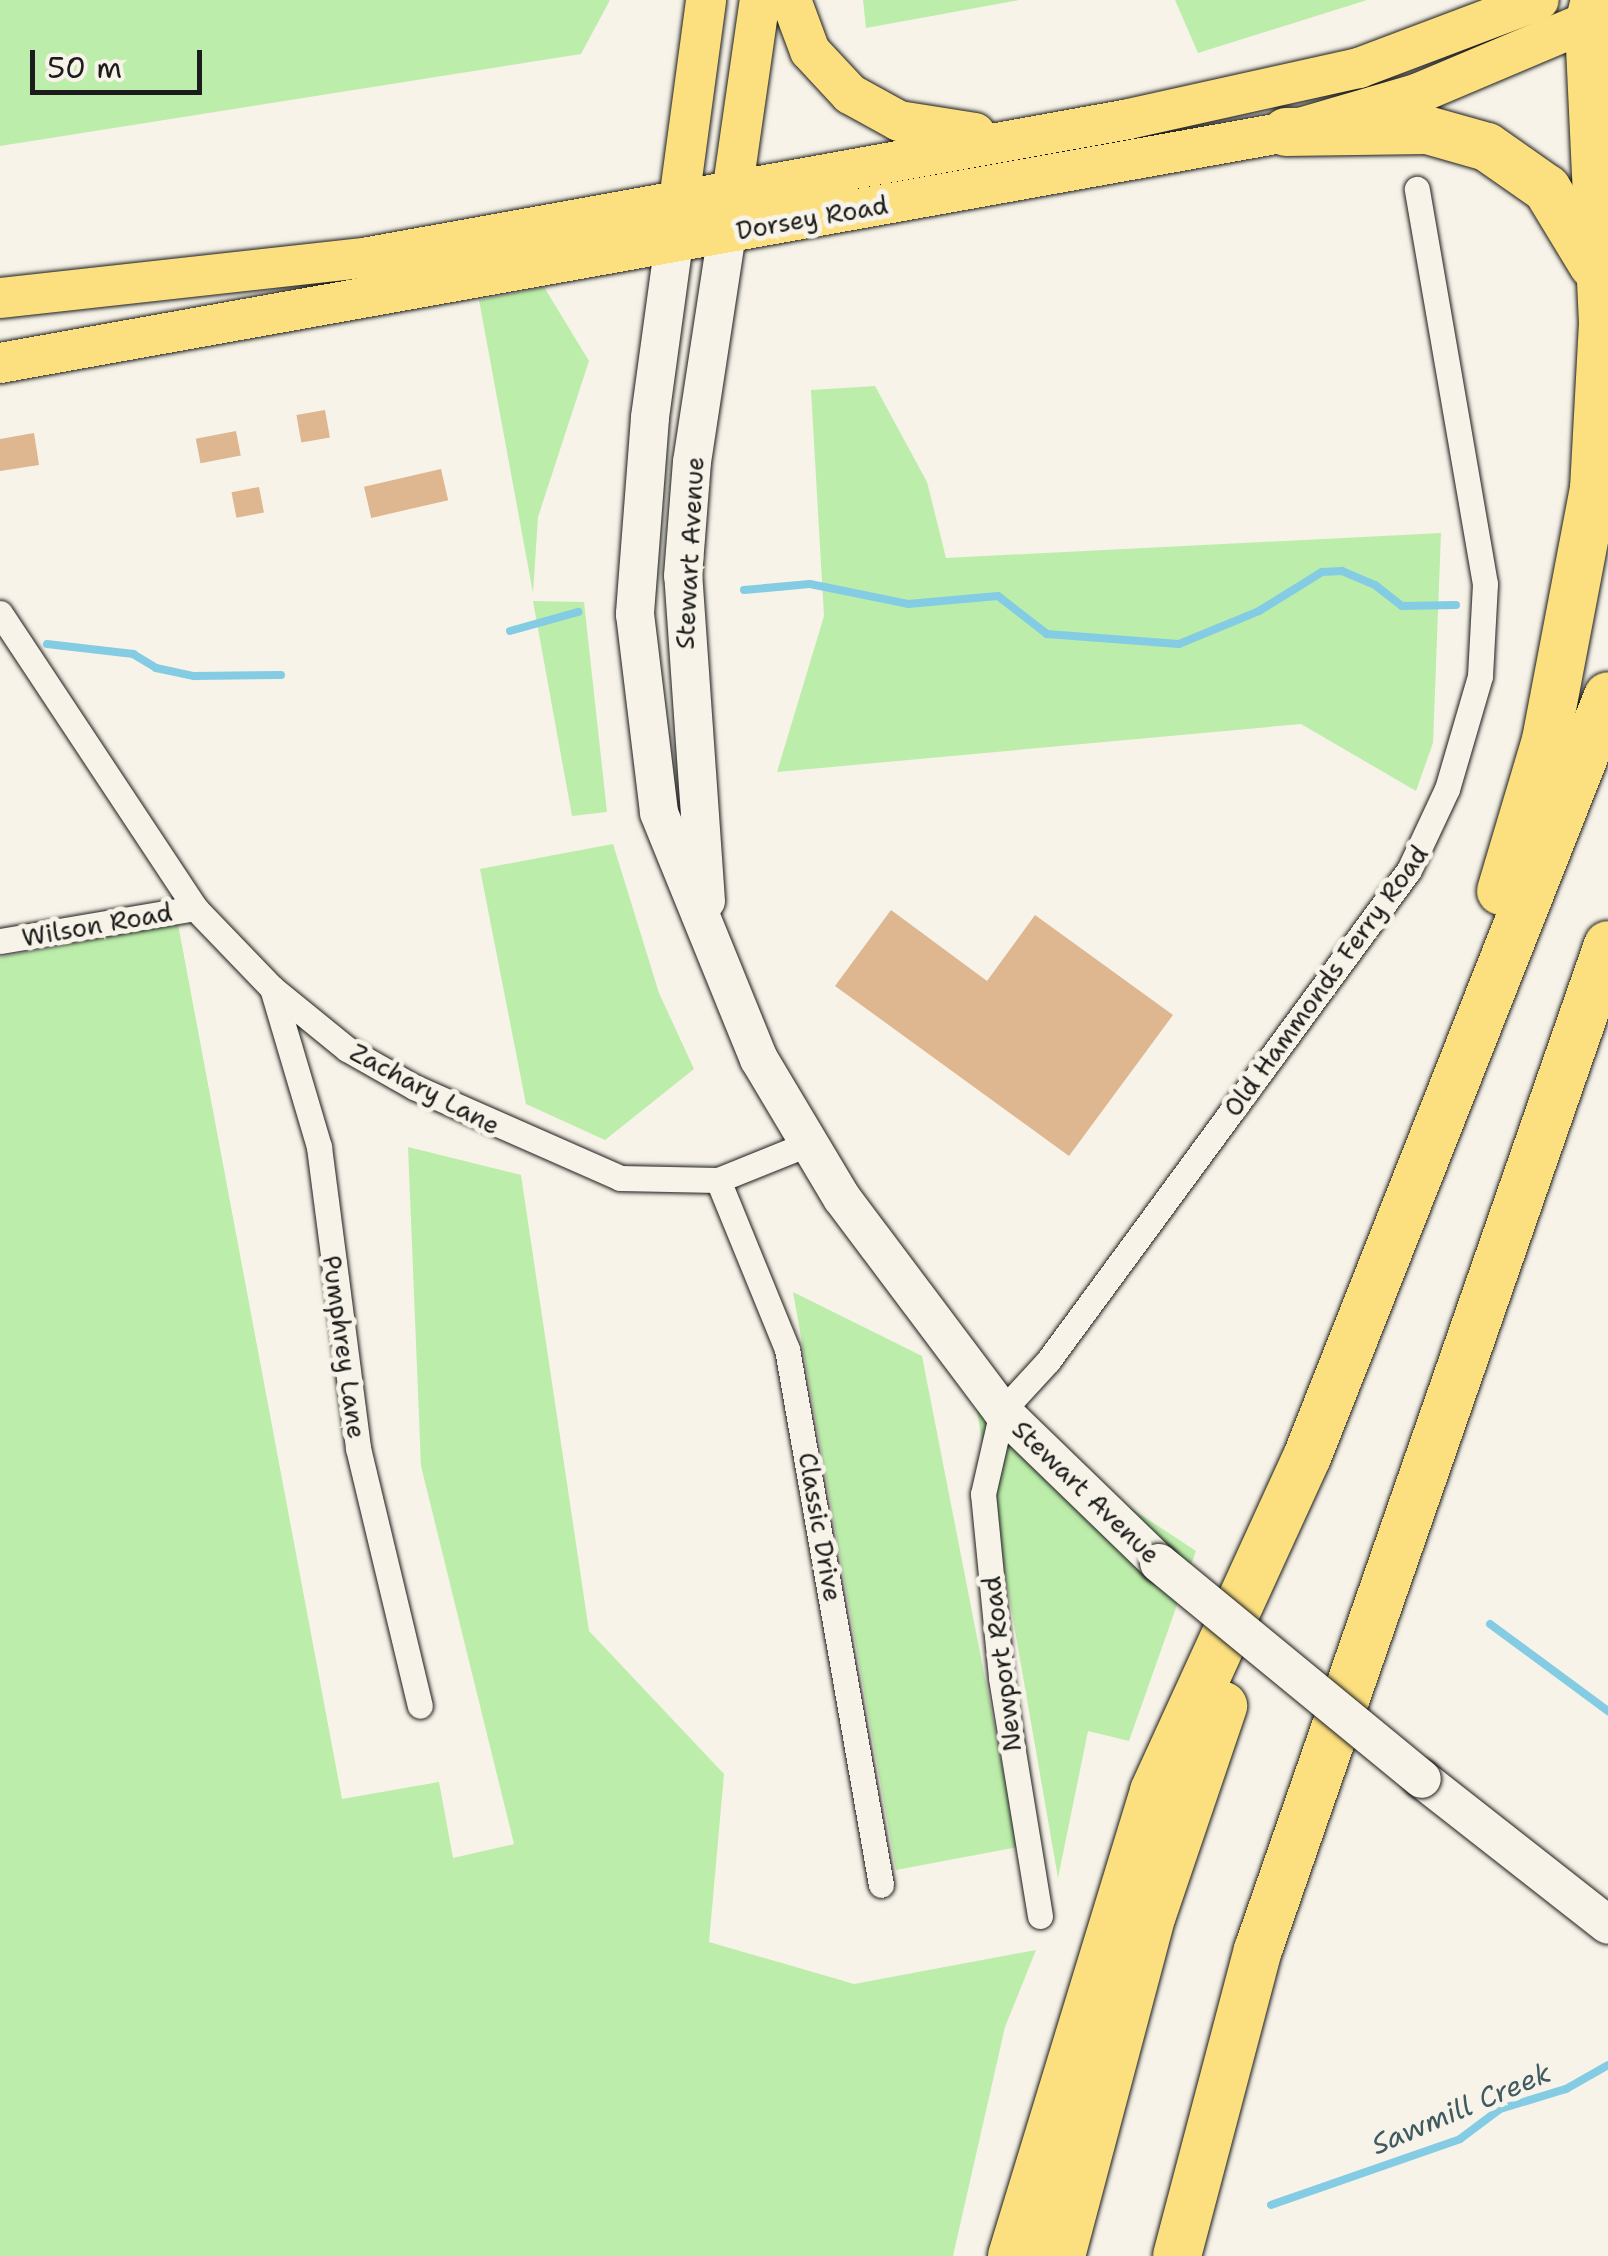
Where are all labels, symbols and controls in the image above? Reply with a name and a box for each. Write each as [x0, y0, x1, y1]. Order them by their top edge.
scale bar [35, 30, 208, 92]
text: 50 m [47, 47, 122, 88]
street label: Dorsey Road [734, 190, 890, 246]
street label: Stewart Avenue [670, 456, 710, 650]
street label: Old Hammonds Ferry Road [1218, 840, 1434, 1122]
street label: Wilson Road [20, 897, 174, 953]
street label: Zachary Lane [345, 1037, 505, 1141]
street label: Pumphrey Lane [316, 1254, 372, 1440]
street label: Stewart Avenue [1006, 1414, 1166, 1570]
street label: Classic Drive [792, 1450, 848, 1604]
street label: Newport Road [976, 1575, 1028, 1753]
water label: Sawmill Creek [1366, 2055, 1556, 2161]

